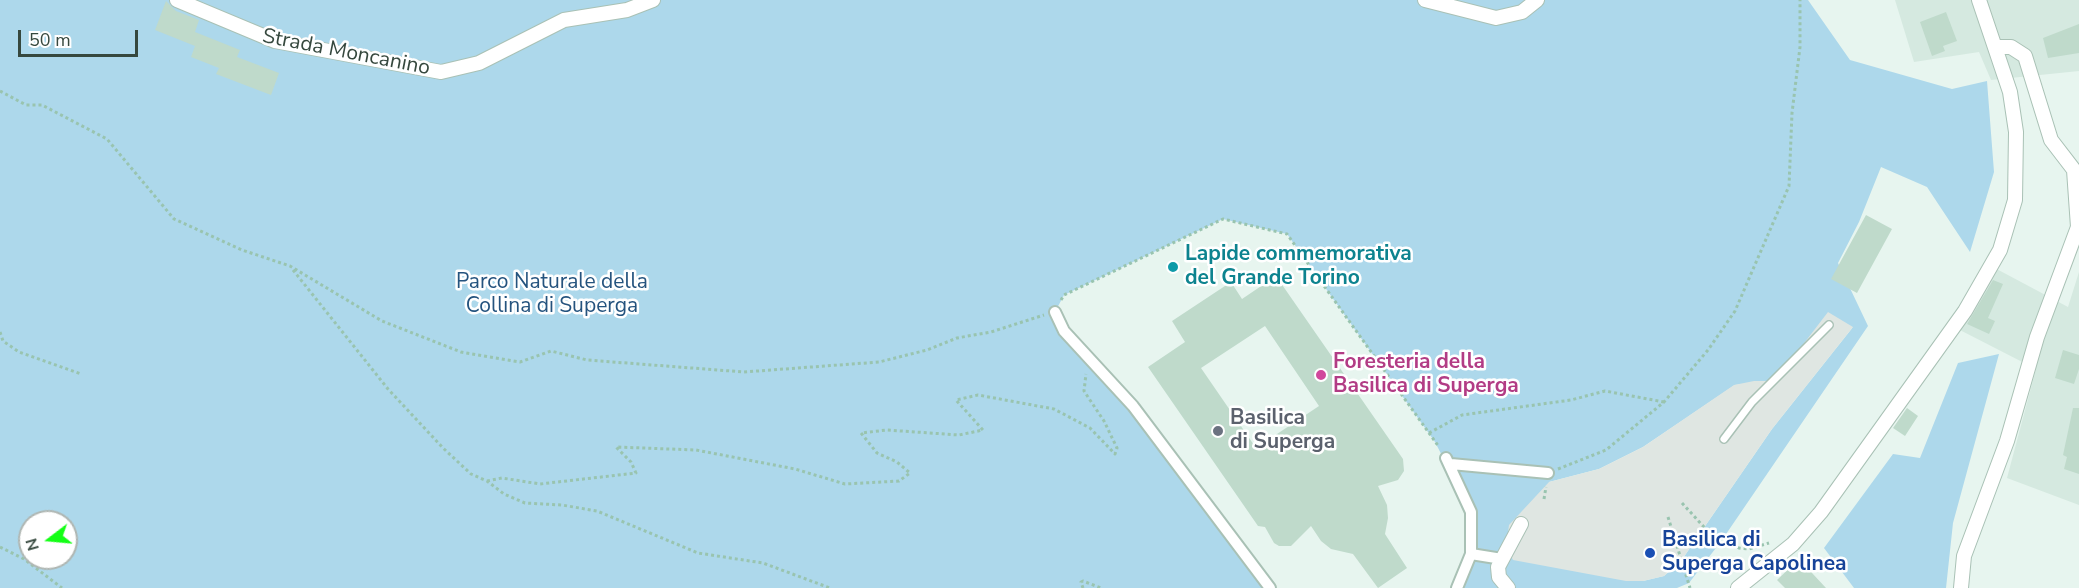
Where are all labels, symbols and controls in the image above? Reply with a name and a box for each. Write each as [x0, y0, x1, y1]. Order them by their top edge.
scale bar [21, 18, 141, 56]
street label: Strada Moncanino [260, 24, 432, 82]
text: 50 m [29, 28, 71, 52]
place label: Lapide commemorativa del Grande Torino [1185, 242, 1412, 292]
marker: Lapide commemorativa del Grande Torino [1166, 260, 1180, 274]
park label: Parco Naturale della Collina di Superga [456, 270, 648, 320]
place label: Foresteria della Basilica di Superga [1333, 350, 1519, 400]
marker: Foresteria della Basilica di Superga [1314, 368, 1328, 382]
place label: Basilica di Superga [1230, 406, 1335, 456]
marker: Basilica di Superga [1211, 424, 1225, 438]
north arrow [18, 510, 78, 570]
place label: Basilica di Superga Capolinea [1662, 528, 1847, 578]
text: N [20, 536, 45, 553]
marker: Basilica di Superga Capolinea [1643, 546, 1657, 560]

